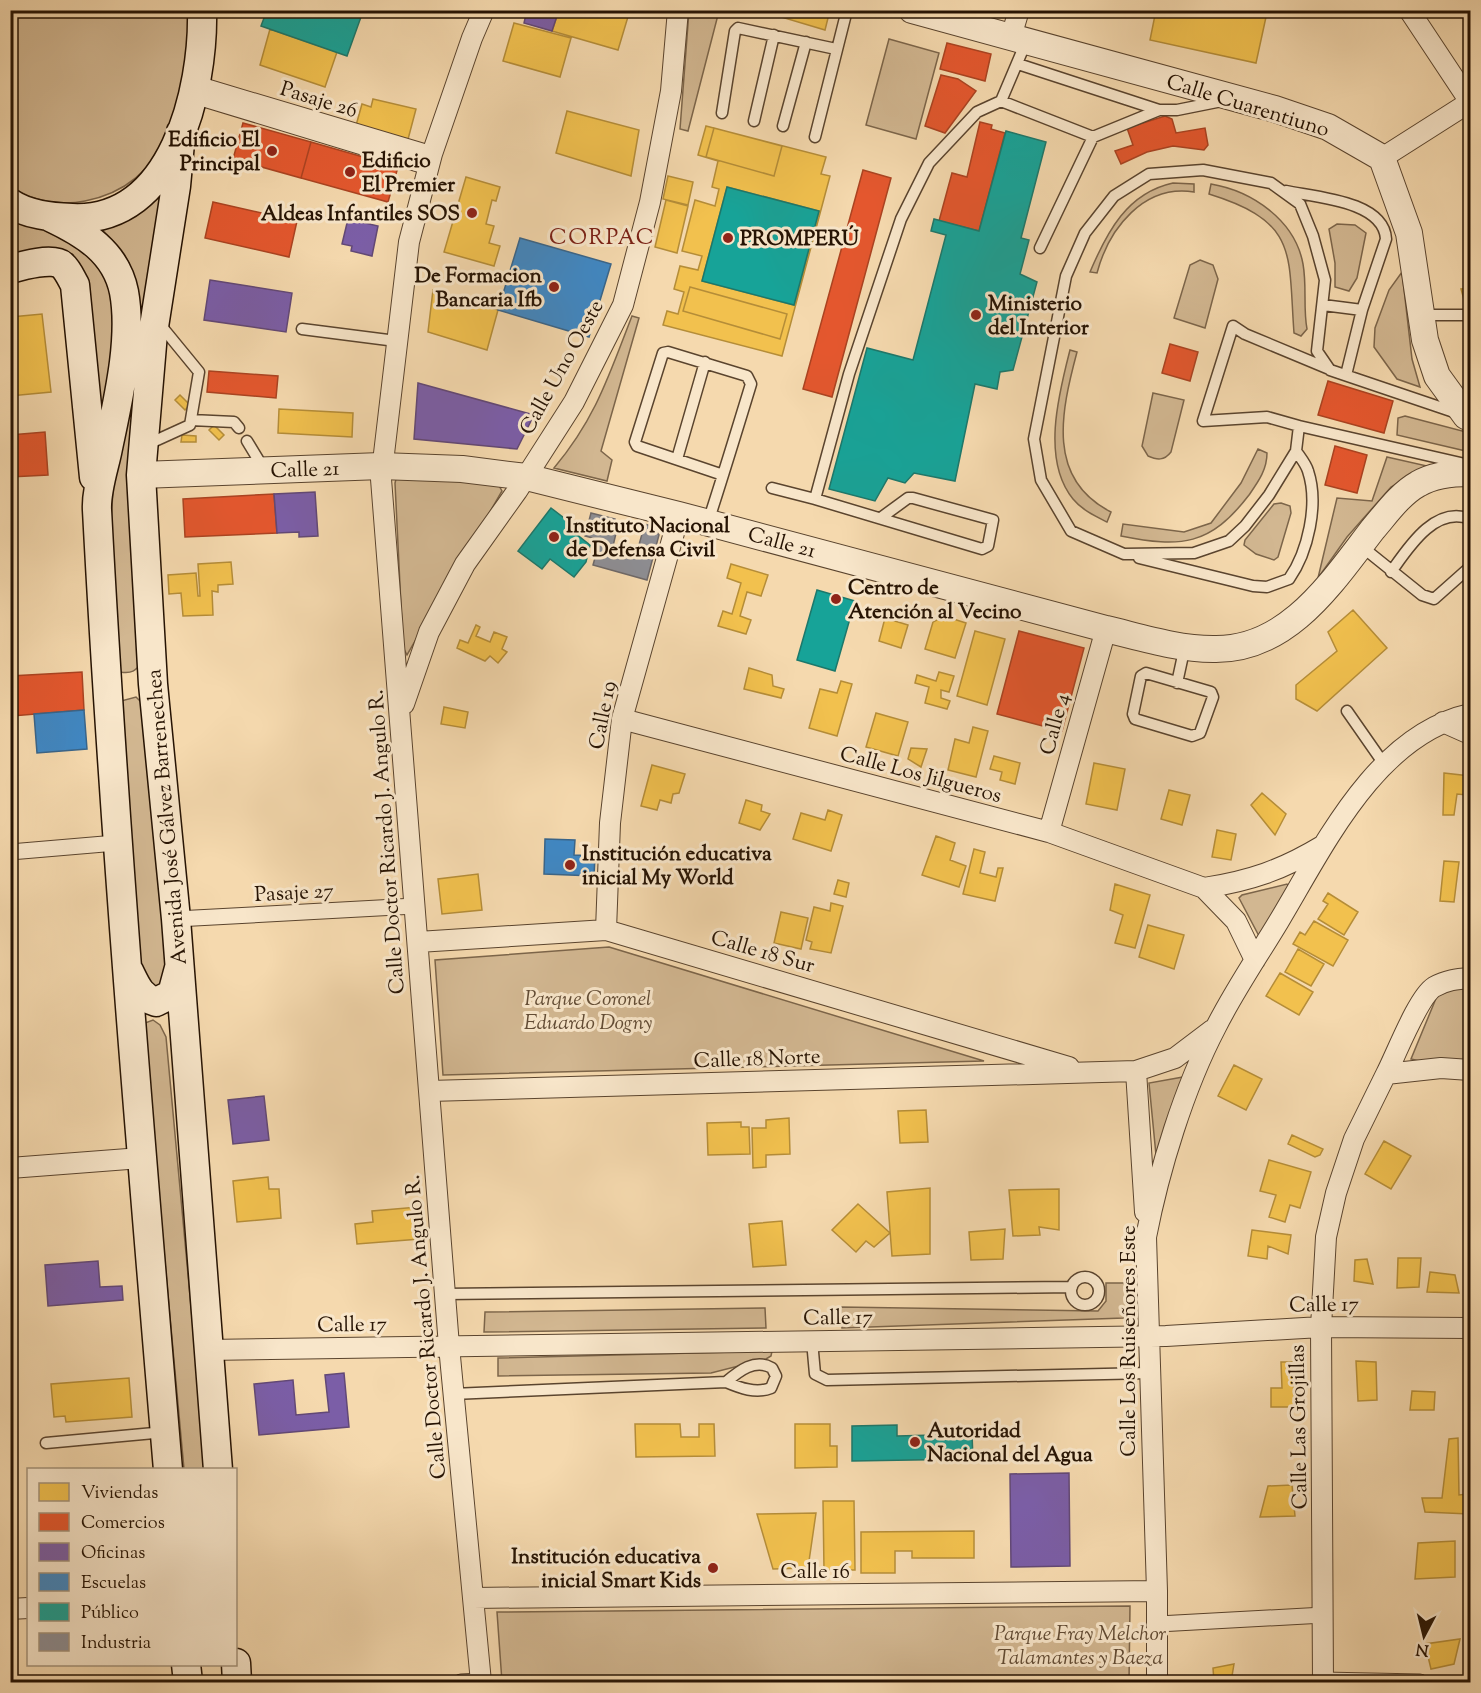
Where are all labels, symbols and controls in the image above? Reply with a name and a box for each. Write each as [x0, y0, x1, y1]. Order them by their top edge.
street label: Calle Cuarentiuno [1162, 68, 1333, 146]
street label: Pasaje 26 [276, 75, 361, 127]
place label: Edificio El Principal [168, 126, 260, 180]
marker: Edificio El Principal [265, 144, 279, 158]
place label: Edificio El Premier [362, 147, 455, 201]
marker: Edificio El Premier [343, 165, 357, 179]
place label: Aldeas Infantiles SOS [261, 200, 460, 230]
marker: Aldeas Infantiles SOS [465, 206, 479, 220]
district label: CORPAC [549, 223, 655, 255]
place label: PROMPERÚ [740, 225, 860, 255]
marker: PROMPERÚ [721, 231, 735, 245]
place label: De Formacion Bancaria Ifb [414, 262, 543, 316]
marker: De Formacion Bancaria Ifb [547, 280, 561, 294]
place label: Ministerio del Interior [988, 290, 1089, 344]
street label: Calle Uno Oeste [513, 295, 612, 441]
marker: Ministerio del Interior [969, 308, 983, 322]
street label: Calle 21 [270, 455, 340, 487]
place label: Instituto Nacional de Defensa Civil [566, 512, 730, 566]
street label: Calle 21 [744, 521, 819, 567]
marker: Instituto Nacional de Defensa Civil [547, 530, 561, 544]
place label: Centro de Atención al Vecino [848, 574, 1022, 628]
marker: Centro de Atención al Vecino [829, 592, 843, 606]
street label: Avenida José Gálvez Barrenechea [140, 667, 196, 966]
street label: Calle 19 [583, 679, 625, 752]
street label: Calle Doctor Ricardo J. Angulo R. [362, 689, 414, 995]
street label: Calle 4 [1033, 690, 1079, 759]
street label: Calle Los Jilgueros [836, 740, 1005, 812]
place label: Institución educativa inicial My World [582, 840, 772, 894]
marker: Institución educativa inicial My World [563, 858, 577, 872]
street label: Pasaje 27 [254, 877, 335, 911]
street label: Calle 18 Sur [707, 924, 818, 982]
park label: Parque Coronel Eduardo Dogny [524, 985, 652, 1039]
street label: Calle 18 Norte [693, 1043, 821, 1077]
street label: Calle Doctor Ricardo J. Angulo R. [399, 1173, 455, 1480]
street label: Calle Los Ruiseñores Este [1115, 1225, 1145, 1457]
street label: Calle 17 [1289, 1290, 1360, 1322]
street label: Calle 17 [803, 1303, 874, 1335]
street label: Calle 17 [317, 1310, 388, 1342]
street label: Calle Las Grojillas [1284, 1344, 1316, 1510]
place label: Autoridad Nacional del Agua [927, 1417, 1093, 1471]
marker: Autoridad Nacional del Agua [908, 1435, 922, 1449]
legend [27, 1468, 237, 1666]
text: Viviendas [81, 1481, 158, 1507]
text: Comercios [81, 1511, 165, 1537]
text: Oficinas [81, 1541, 145, 1567]
place label: Institución educativa inicial Smart Kids [511, 1543, 701, 1597]
street label: Calle 16 [780, 1558, 850, 1588]
marker: Institución educativa inicial Smart Kids [706, 1561, 720, 1575]
text: Escuelas [81, 1571, 146, 1597]
text: Público [81, 1601, 139, 1627]
north arrow [1394, 1606, 1454, 1666]
park label: Parque Fray Melchor Talamantes y Baeza [994, 1620, 1167, 1674]
text: Industria [81, 1631, 151, 1657]
text: N [1415, 1636, 1430, 1661]

